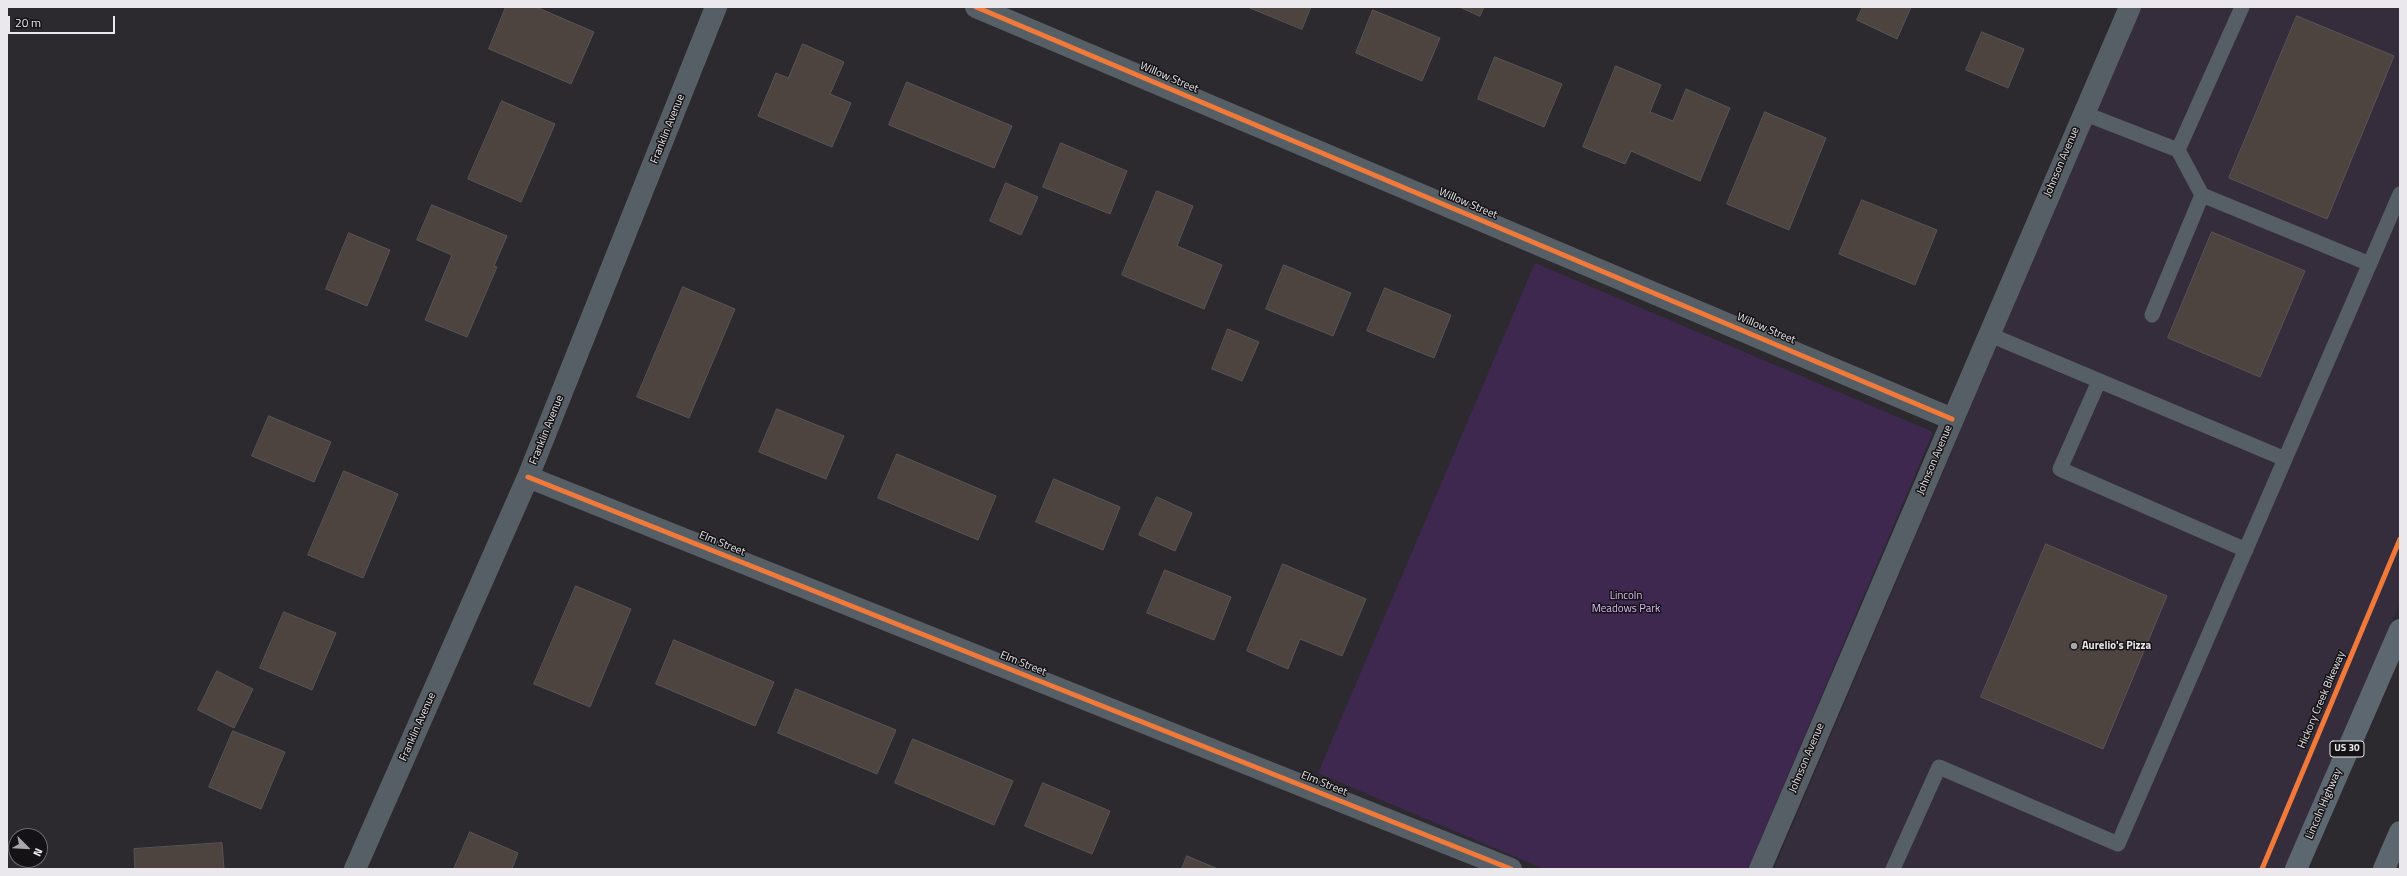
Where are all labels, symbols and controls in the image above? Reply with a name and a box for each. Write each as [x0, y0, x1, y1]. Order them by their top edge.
scale bar [10, 8, 117, 34]
text: 20 m [15, 13, 41, 32]
street label: Willow Street [1138, 60, 1200, 96]
street label: Franklin Avenue [648, 92, 688, 166]
street label: Johnson Avenue [2041, 125, 2083, 199]
street label: Willow Street [1437, 186, 1499, 222]
street label: Willow Street [1735, 311, 1797, 347]
street label: Franklin Avenue [527, 393, 567, 467]
street label: Johnson Avenue [1914, 423, 1956, 497]
street label: Elm Street [697, 529, 747, 559]
park label: Lincoln Meadows Park [1592, 589, 1660, 615]
place label: Aurelio's Pizza [2082, 639, 2151, 653]
marker: Aurelio's Pizza [2069, 641, 2079, 651]
street label: Elm Street [998, 649, 1048, 679]
street label: Hickory Creek Bikeway [2296, 649, 2348, 751]
street label: Franklin Avenue [397, 691, 439, 763]
street label: Johnson Avenue [1786, 721, 1828, 795]
road number: US 30 [2330, 741, 2364, 757]
street label: Lincoln Highway [2303, 767, 2345, 841]
street label: Elm Street [1299, 769, 1349, 799]
north arrow [8, 828, 48, 868]
text: N [29, 846, 47, 859]

